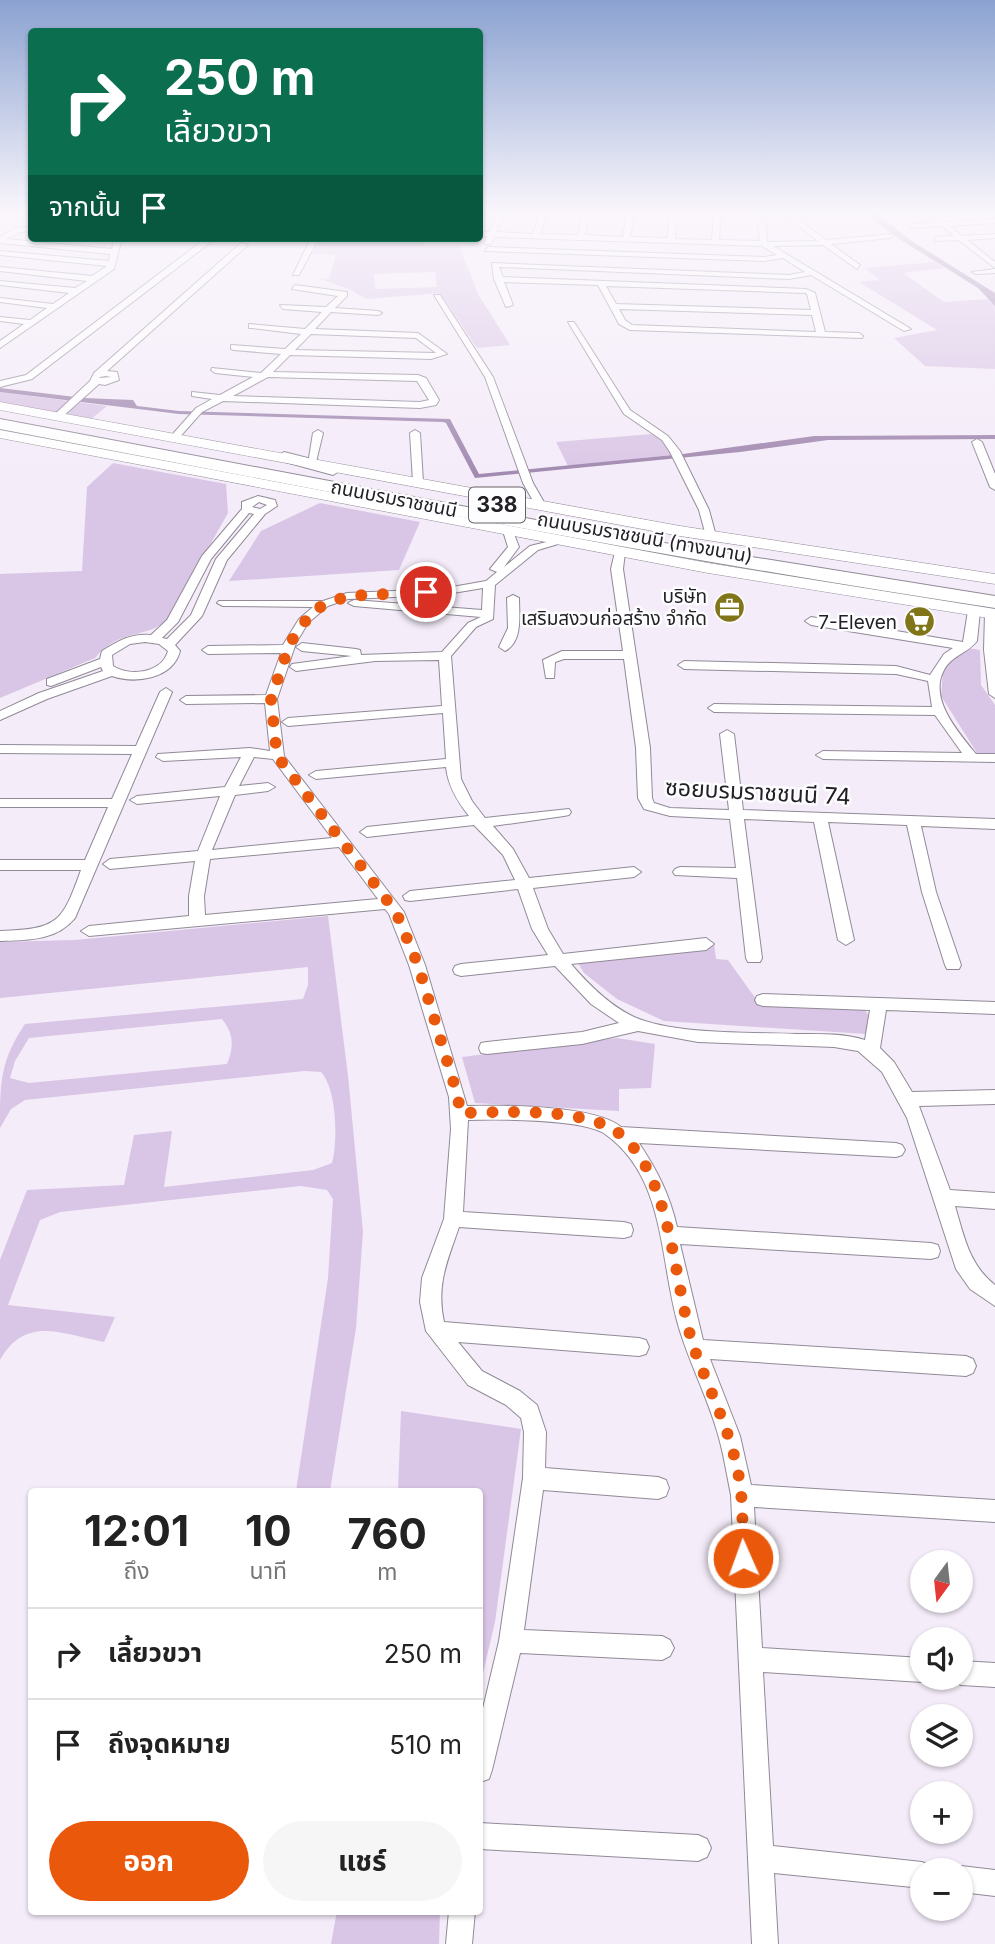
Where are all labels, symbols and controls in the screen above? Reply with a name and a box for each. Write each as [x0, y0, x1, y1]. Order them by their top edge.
text: 250 m [164, 48, 316, 107]
icon: right [49, 56, 140, 147]
text: เลี้ยวขวา [164, 111, 272, 150]
icon: arrive [135, 189, 173, 227]
text: จากนั้น [49, 191, 121, 222]
street label: ถนนบรมราชชนนี [329, 475, 459, 522]
road number: 338 [469, 488, 525, 522]
street label: ถนนบรมราชชนนี (ทางขนาน) [535, 507, 754, 568]
pin [396, 562, 456, 622]
icon: arrive [407, 573, 445, 611]
place label: บริษัท เสริมสงวนก่อสร้าง จำกัด [521, 585, 707, 630]
office icon: บริษัท เสริมสงวนก่อสร้าง จำกัด [713, 590, 747, 624]
supermarket icon: 7-Eleven [903, 605, 937, 639]
place label: 7-Eleven [818, 611, 897, 634]
street label: ซอยบรมราชชนนี 74 [664, 773, 852, 811]
text: 12:01 [84, 1505, 189, 1556]
text: 10 [245, 1505, 292, 1556]
text: 760 [348, 1508, 427, 1559]
position arrow [706, 1521, 780, 1595]
north arrow [910, 1550, 973, 1614]
map controls [910, 1550, 973, 1921]
text: ถึง [123, 1557, 150, 1585]
text: นาที [250, 1557, 287, 1585]
text: m [377, 1558, 397, 1586]
button: sound [910, 1627, 973, 1690]
icon: right [49, 1635, 87, 1673]
text: เลี้ยวขวา [108, 1637, 202, 1668]
text: 250 m [384, 1638, 462, 1669]
button: layers [910, 1704, 973, 1767]
icon: arrive [49, 1726, 87, 1764]
text: ถึงจุดหมาย [108, 1728, 231, 1759]
text: 510 m [389, 1729, 462, 1760]
button: + [910, 1781, 973, 1844]
button: ออก [49, 1821, 249, 1901]
button: แชร์ [263, 1821, 462, 1901]
button: − [910, 1858, 973, 1921]

